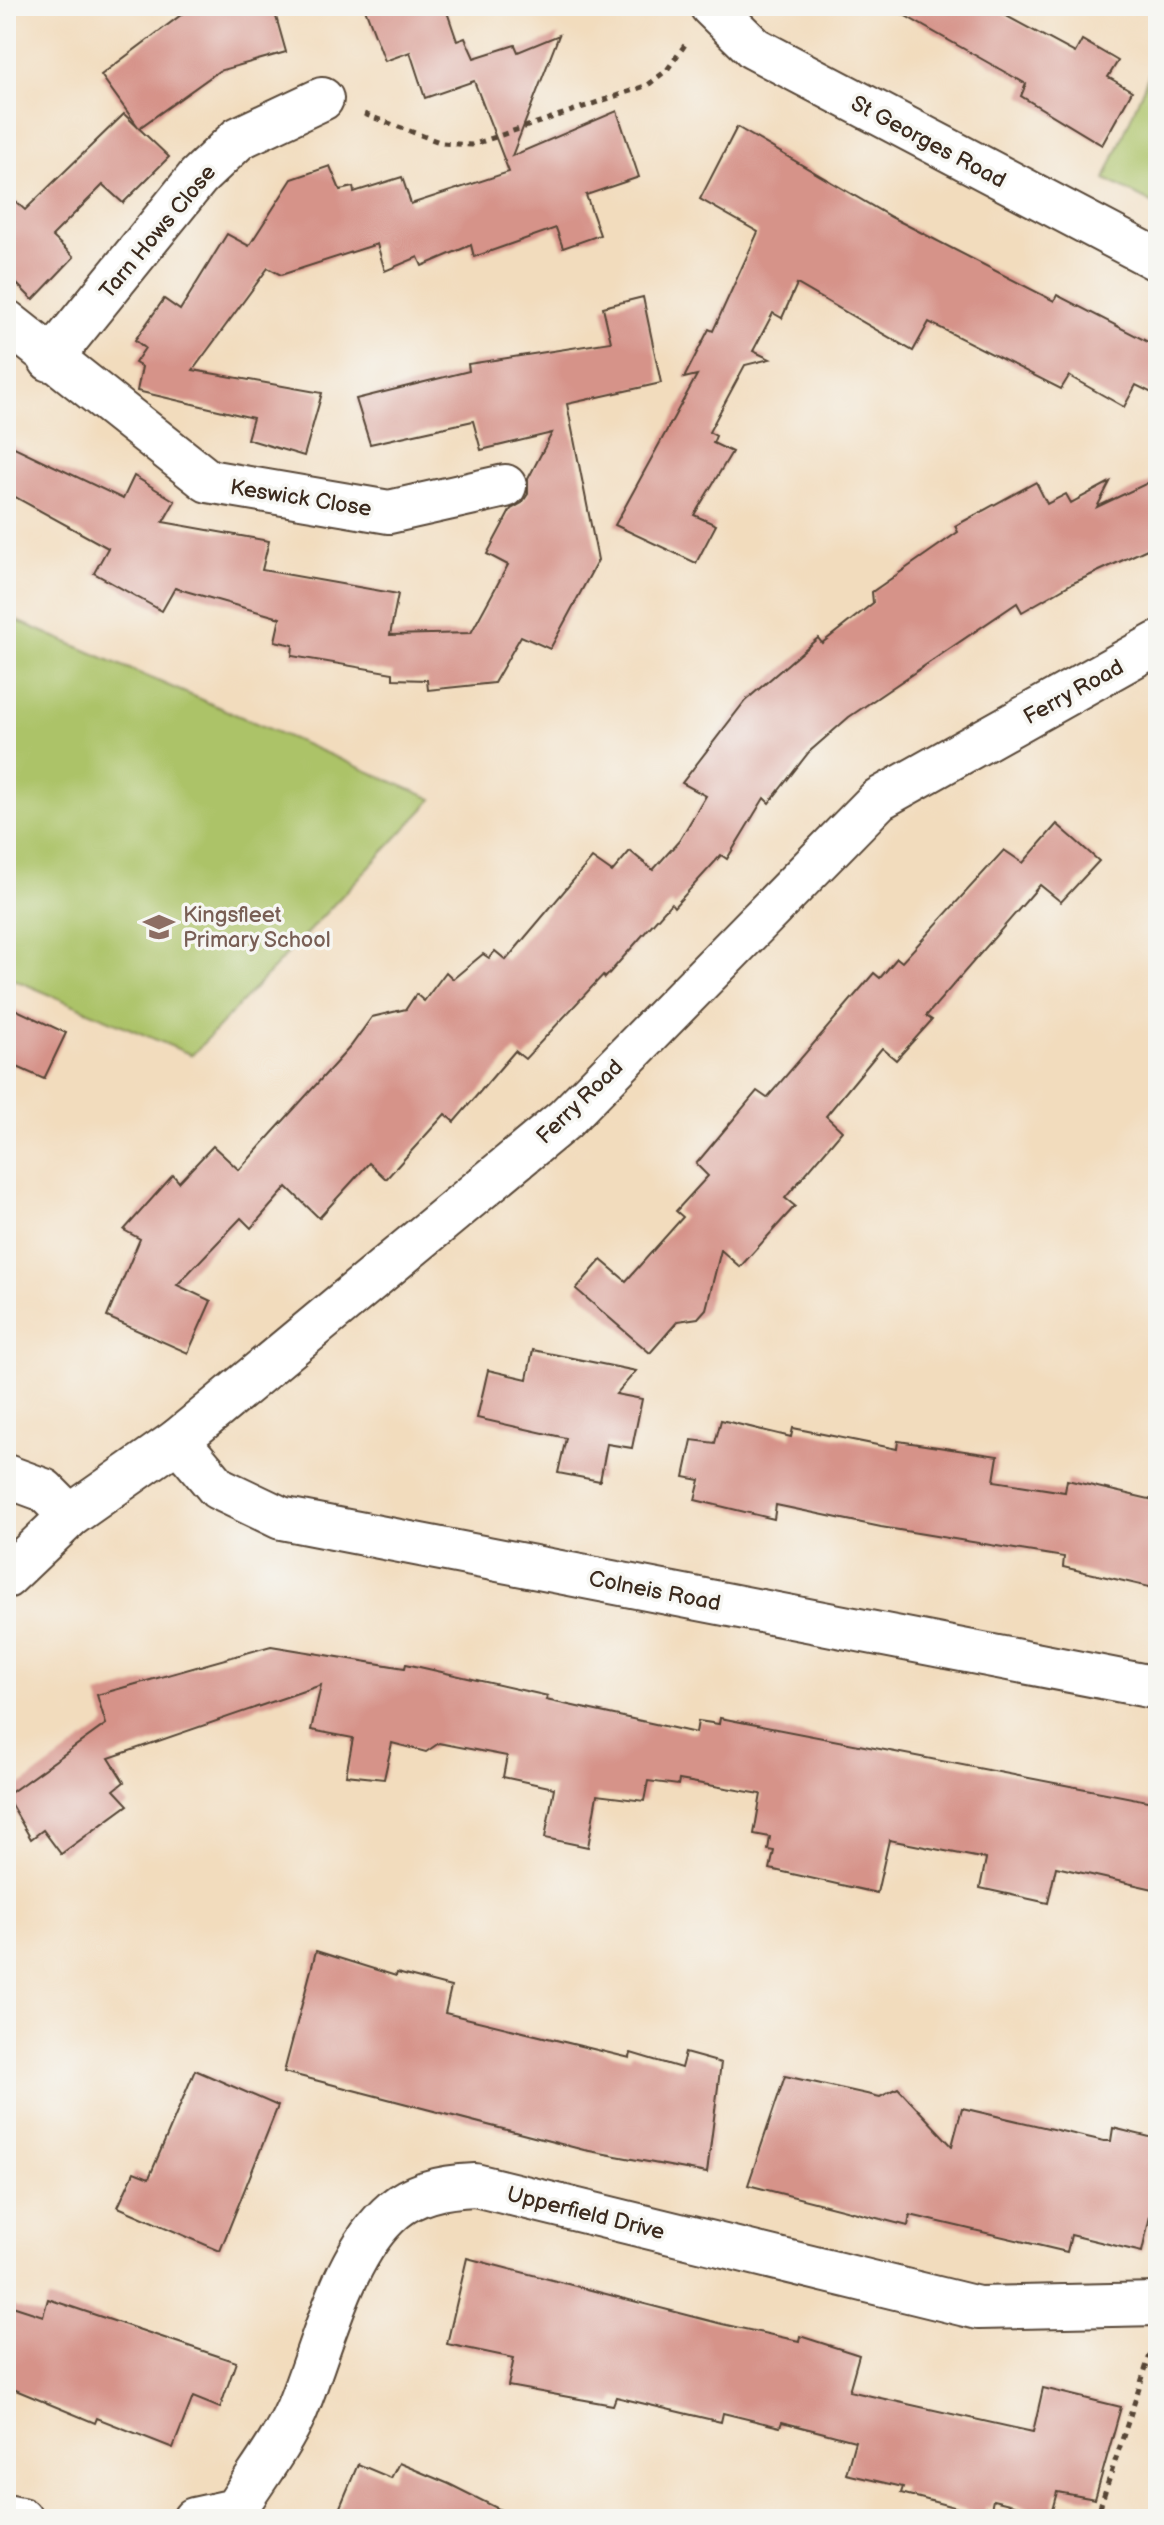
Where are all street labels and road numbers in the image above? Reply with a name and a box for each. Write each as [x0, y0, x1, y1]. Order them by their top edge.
street label: St Georges Road [846, 90, 1010, 194]
street label: Tarn Hows Close [94, 160, 222, 304]
street label: Keswick Close [228, 474, 373, 523]
street label: Ferry Road [1019, 654, 1128, 731]
street label: Ferry Road [531, 1054, 629, 1150]
street label: Colneis Road [587, 1565, 723, 1617]
street label: Upperfield Drive [504, 2181, 667, 2246]

